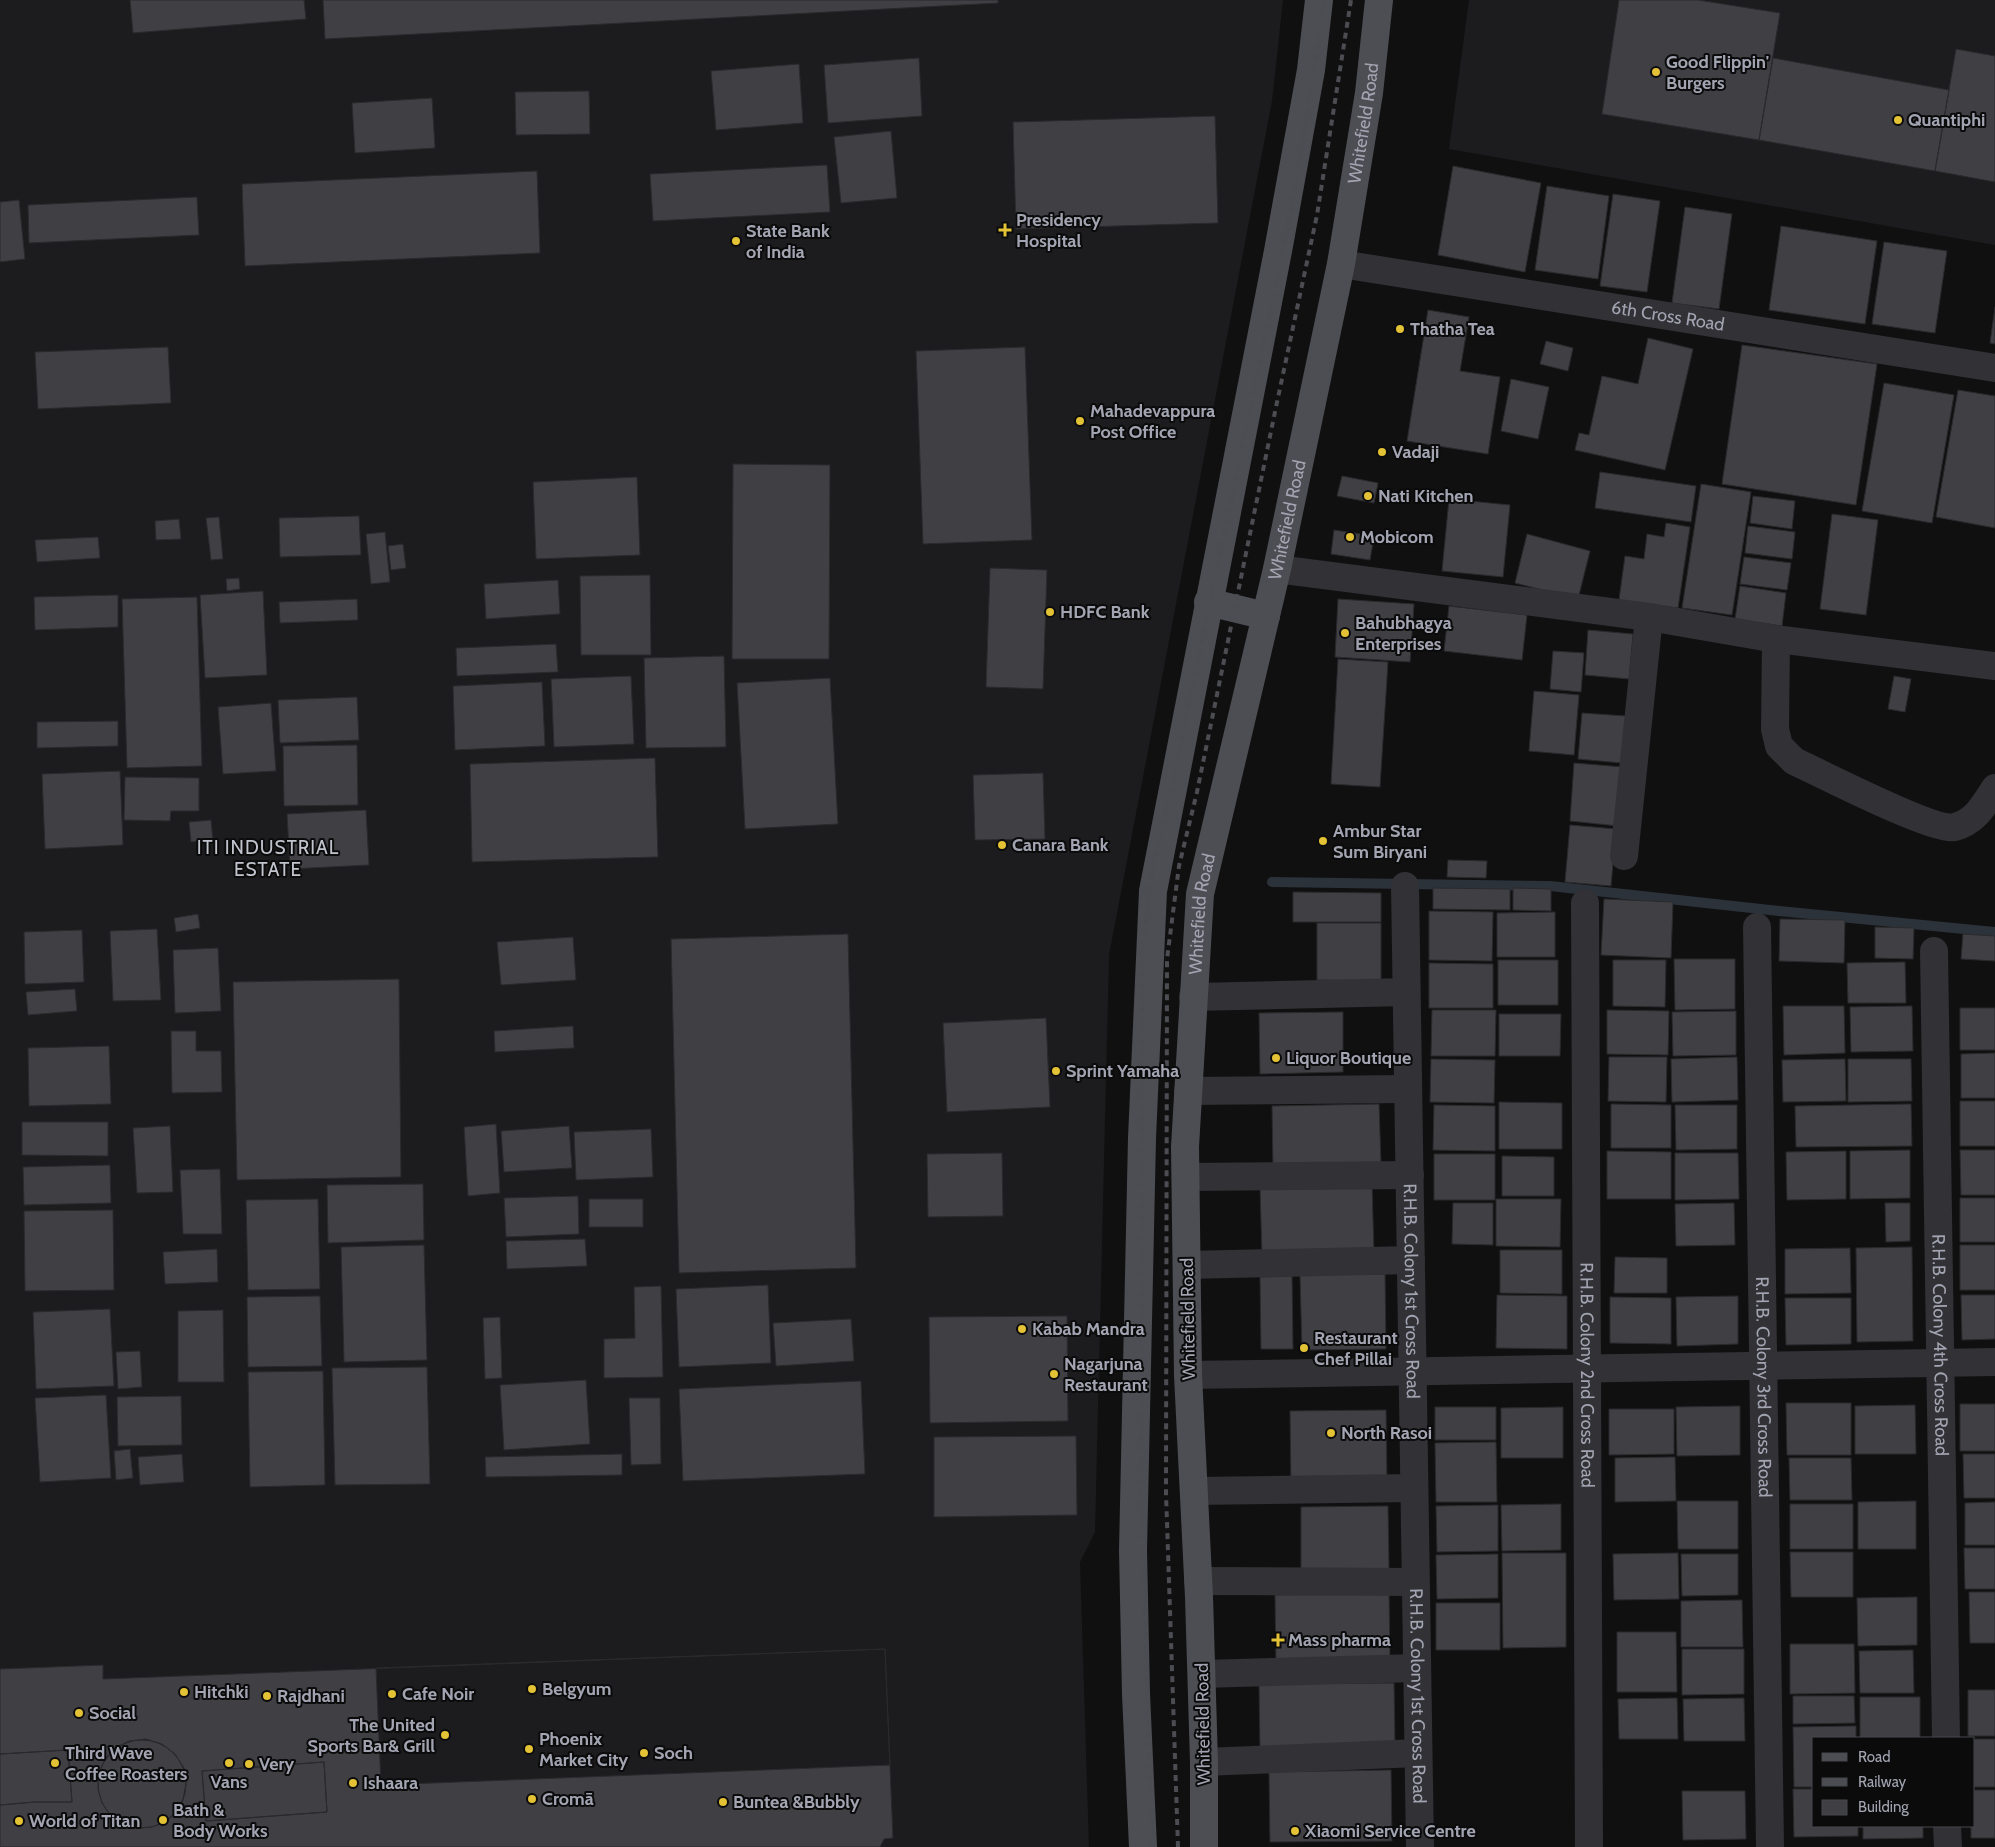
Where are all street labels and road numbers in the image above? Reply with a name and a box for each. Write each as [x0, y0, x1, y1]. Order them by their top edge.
street label: Whitefield Road [1343, 62, 1383, 185]
street label: 6th Cross Road [1610, 296, 1726, 336]
street label: Whitefield Road [1264, 458, 1311, 582]
street label: Whitefield Road [1184, 851, 1220, 975]
street label: R.H.B. Colony 1st Cross Road [1399, 1183, 1424, 1399]
street label: R.H.B. Colony 4th Cross Road [1927, 1234, 1953, 1456]
street label: Whitefield Road [1176, 1258, 1200, 1380]
street label: R.H.B. Colony 2nd Cross Road [1576, 1262, 1598, 1488]
street label: R.H.B. Colony 3rd Cross Road [1751, 1276, 1776, 1498]
street label: R.H.B. Colony 1st Cross Road [1405, 1588, 1430, 1804]
street label: Whitefield Road [1191, 1663, 1215, 1785]

